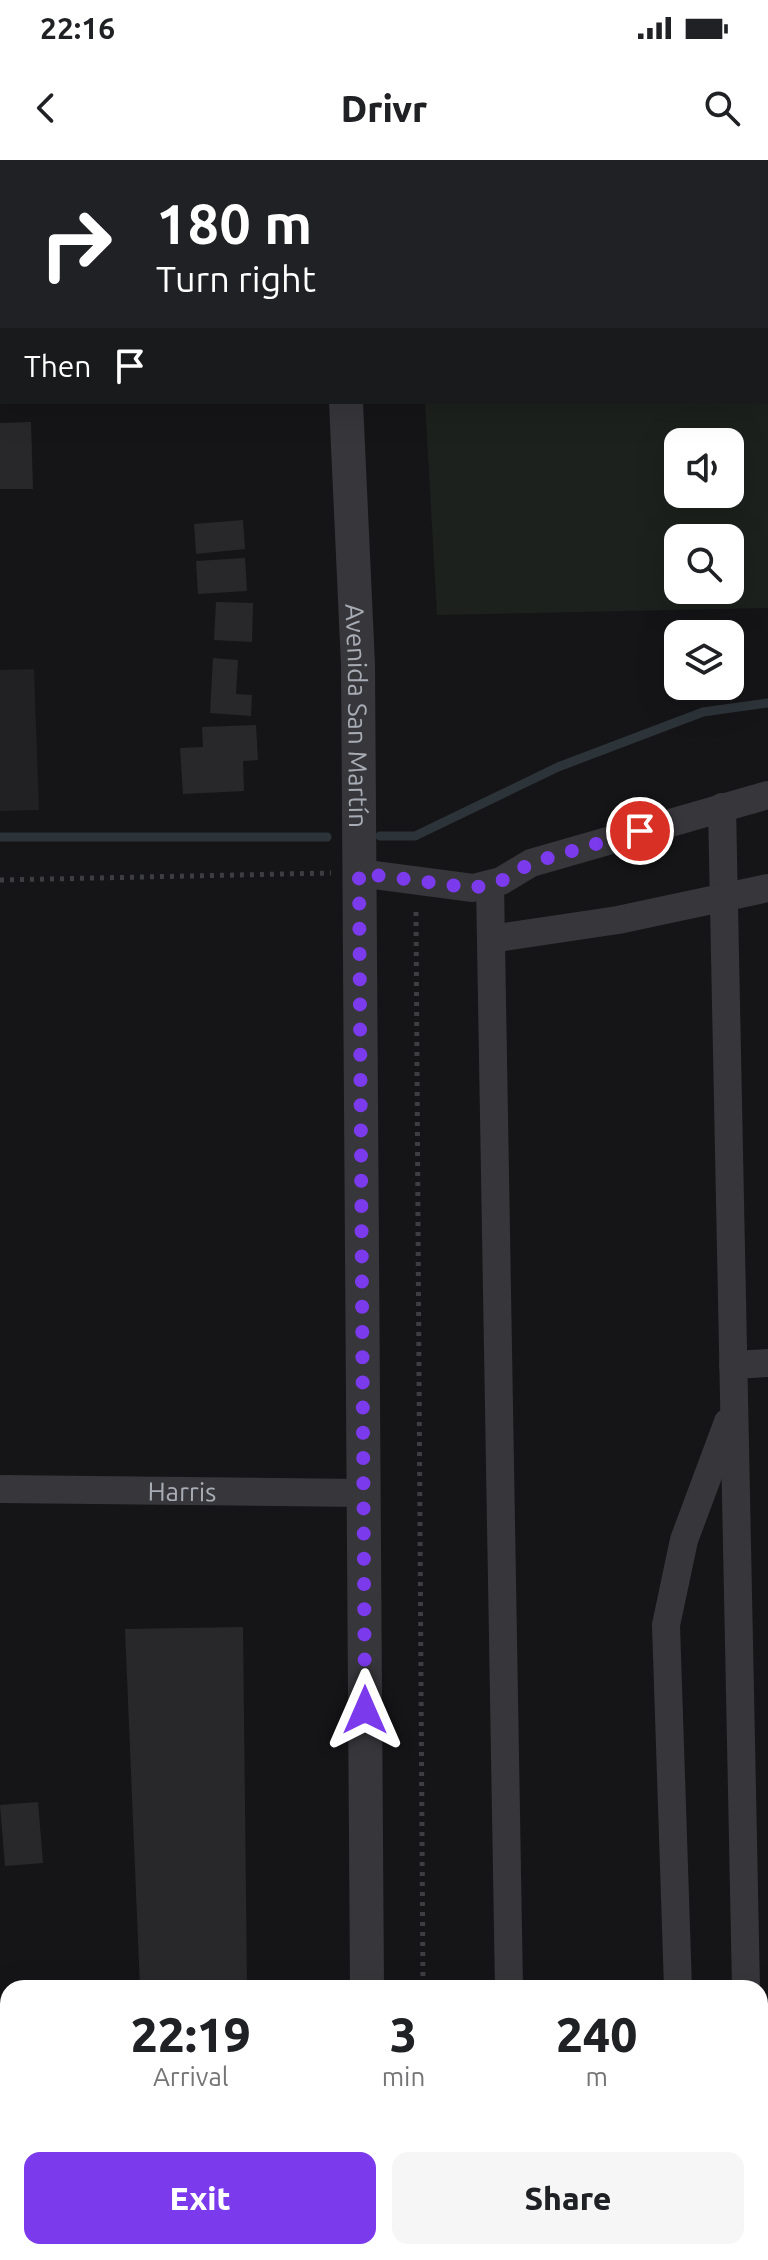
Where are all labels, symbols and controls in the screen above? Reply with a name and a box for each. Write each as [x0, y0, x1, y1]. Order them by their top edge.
text: 22:16 [40, 11, 115, 45]
icon: back [24, 86, 68, 130]
icon: search [700, 86, 744, 130]
text: Drivr [341, 88, 427, 129]
icon: right [24, 192, 128, 296]
text: 180 m [156, 192, 312, 255]
text: Turn right [156, 258, 316, 299]
icon: arrive [108, 344, 152, 388]
text: Then [24, 349, 92, 383]
map controls [664, 428, 744, 700]
button: sound [664, 428, 744, 508]
button: search [664, 524, 744, 604]
street label: Avenida San Martín [341, 603, 374, 828]
button: layers [664, 620, 744, 700]
pin [606, 797, 674, 865]
icon: arrive [618, 809, 662, 853]
street label: Harris [147, 1476, 217, 1506]
position arrow [323, 1668, 407, 1752]
text: 22:19 [131, 2007, 251, 2061]
text: 3 [390, 2007, 417, 2061]
text: 240 [556, 2007, 637, 2061]
text: Arrival [153, 2062, 229, 2091]
text: min [382, 2062, 425, 2091]
text: m [585, 2062, 608, 2091]
button: Exit [24, 2152, 376, 2244]
button: Share [392, 2152, 744, 2244]

